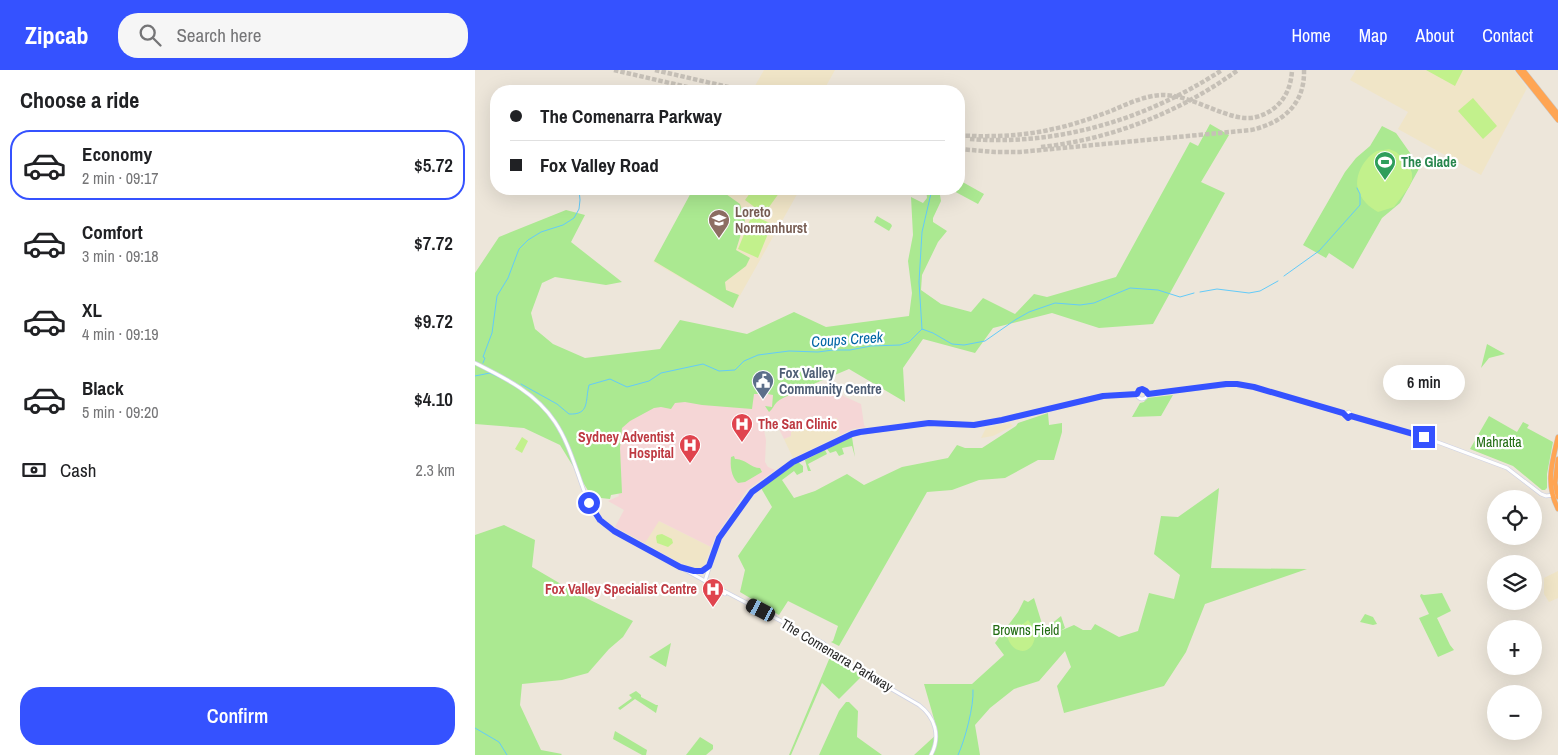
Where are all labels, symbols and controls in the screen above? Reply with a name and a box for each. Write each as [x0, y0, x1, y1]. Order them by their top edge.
search box [118, 13, 468, 58]
text: Zipcab [25, 19, 88, 51]
icon: search [136, 21, 164, 49]
text: Search here [176, 22, 261, 48]
text: Home [1291, 23, 1331, 48]
text: Map [1359, 23, 1388, 48]
text: About [1416, 23, 1454, 48]
text: Contact [1482, 23, 1533, 48]
text: Choose a ride [20, 85, 139, 115]
text: The Comenarra Parkway [540, 103, 722, 129]
text: Economy [82, 141, 152, 167]
icon: car [22, 143, 67, 188]
sports icon: The Glade [1373, 150, 1397, 181]
text: $5.72 [414, 152, 453, 178]
text: Fox Valley Road [540, 152, 659, 178]
place label: The Glade [1401, 153, 1457, 171]
text: 2 min · 09:17 [82, 167, 159, 189]
place label: Loreto Normanhurst [735, 203, 807, 237]
school or university icon: Loreto Normanhurst [707, 208, 731, 239]
text: Comfort [82, 219, 143, 245]
icon: car [22, 221, 67, 266]
text: $7.72 [414, 230, 453, 256]
text: 3 min · 09:18 [82, 245, 159, 267]
text: XL [82, 297, 102, 323]
icon: car [22, 299, 67, 344]
text: $9.72 [414, 308, 453, 334]
text: 4 min · 09:19 [82, 323, 159, 345]
water label: Coups Creek [810, 326, 884, 352]
place label: Fox Valley Community Centre [779, 364, 882, 398]
callout: 6 min [1383, 364, 1465, 400]
public building icon: Fox Valley Community Centre [751, 369, 775, 400]
text: 6 min [1407, 371, 1441, 393]
text: Black [82, 375, 124, 401]
icon: car [22, 377, 67, 422]
text: $4.10 [414, 386, 453, 412]
text: 5 min · 09:20 [82, 401, 159, 423]
hospital icon: The San Clinic [730, 412, 754, 443]
place label: The San Clinic [758, 415, 837, 433]
route end [1413, 426, 1435, 448]
place label: Sydney Adventist Hospital [578, 428, 674, 462]
hospital icon: Sydney Adventist Hospital [678, 433, 702, 464]
park label: Mahratta [1476, 433, 1522, 451]
icon: cash [20, 456, 48, 484]
text: Cash [60, 457, 96, 483]
text: 2.3 km [416, 459, 455, 481]
map controls [1487, 490, 1542, 740]
button: locate [1487, 490, 1542, 545]
route start [578, 492, 600, 514]
button: layers [1487, 555, 1542, 610]
hospital icon: Fox Valley Specialist Centre [701, 577, 725, 608]
place label: Fox Valley Specialist Centre [545, 580, 697, 598]
car [744, 597, 777, 623]
street label: The Comenarra Parkway [778, 614, 897, 696]
button: + [1487, 620, 1542, 675]
park label: Browns Field [993, 621, 1060, 639]
button: − [1487, 685, 1542, 740]
button: Confirm [20, 687, 455, 745]

